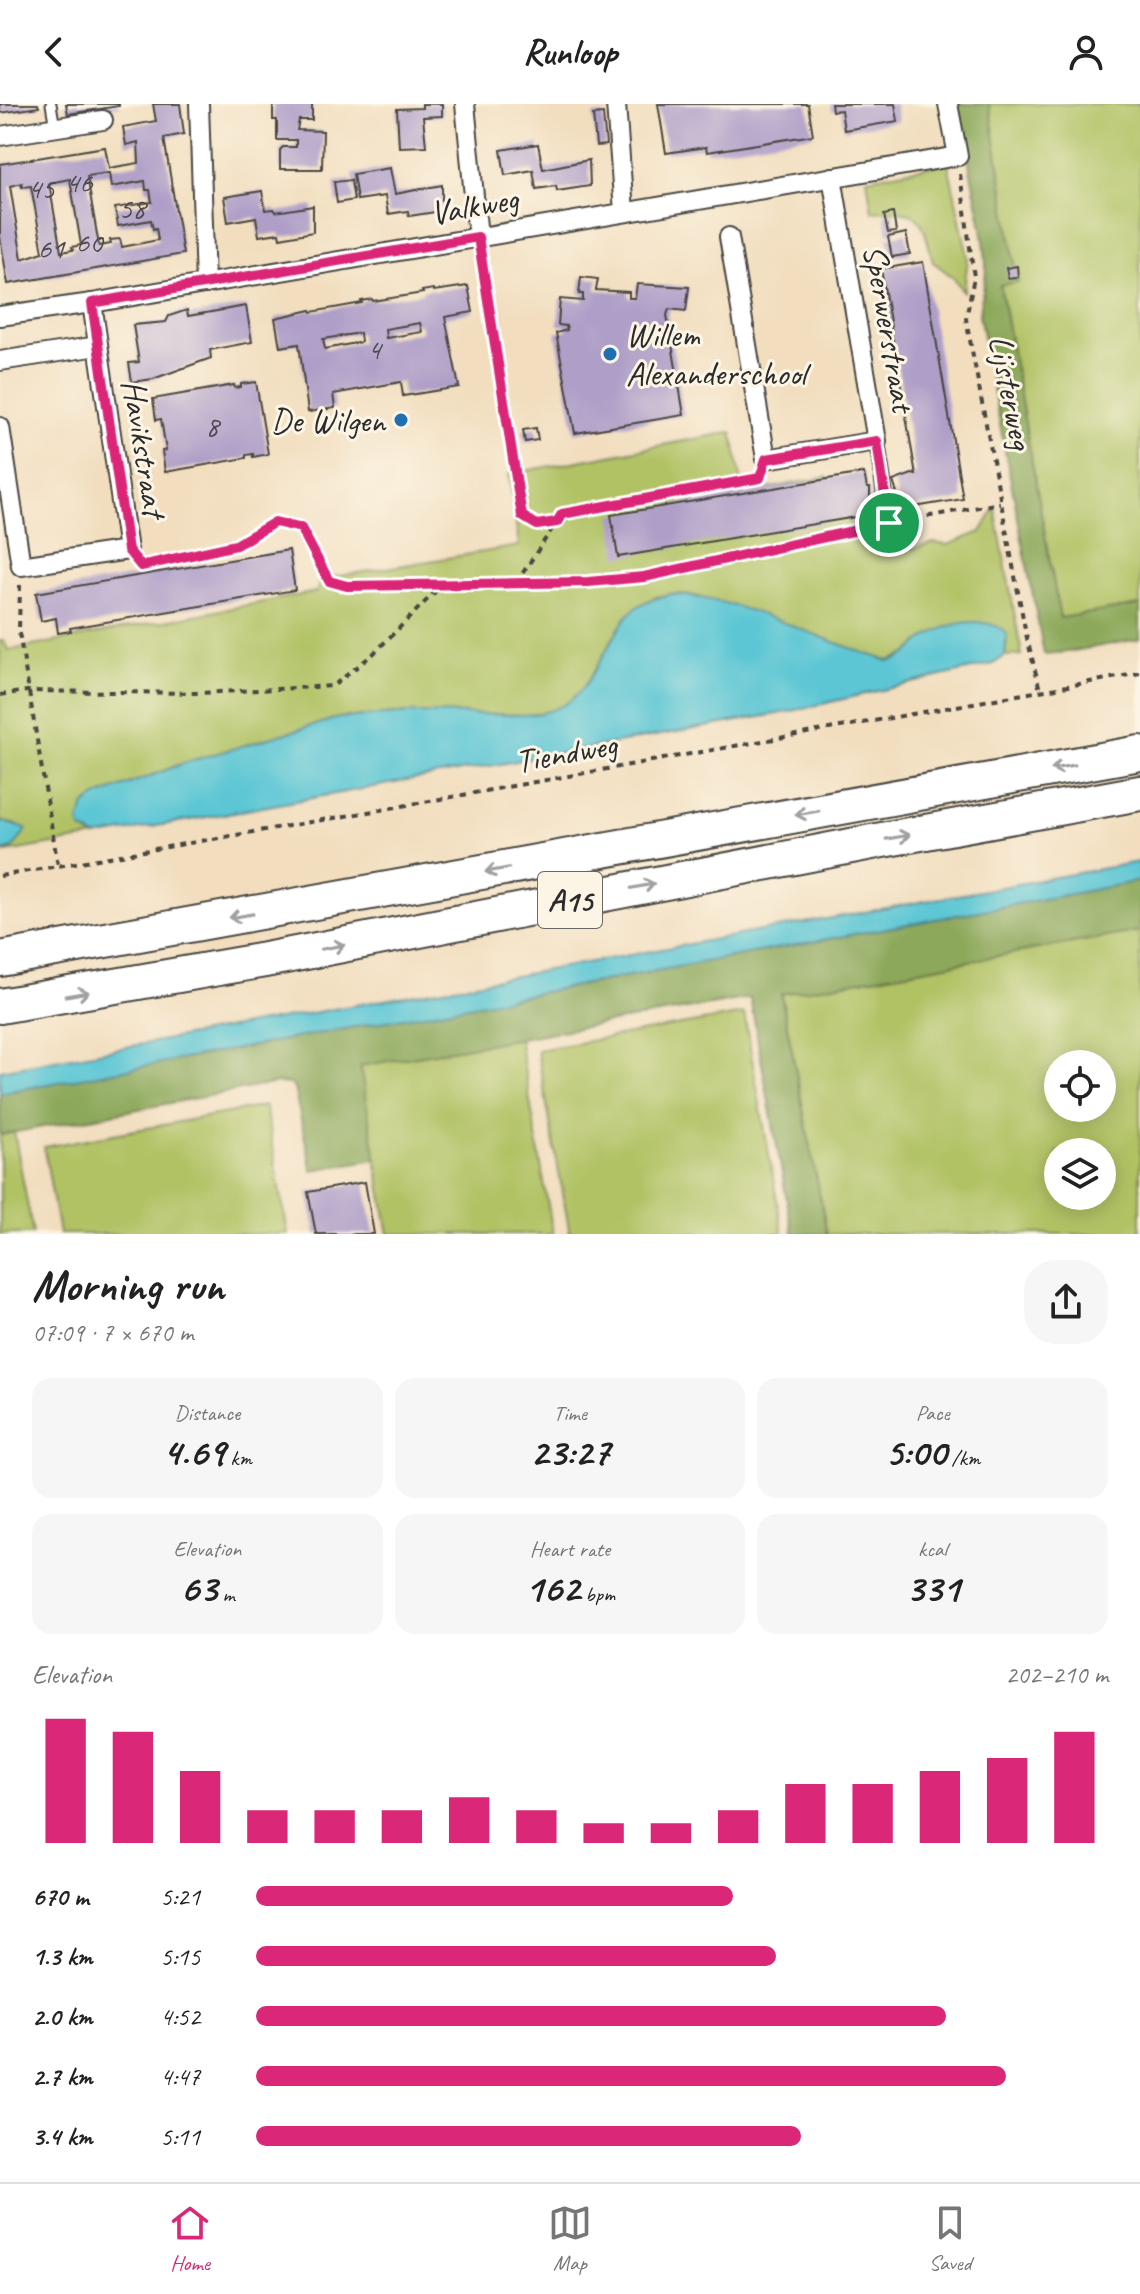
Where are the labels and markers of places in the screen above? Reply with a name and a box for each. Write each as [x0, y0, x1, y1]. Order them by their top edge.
place label: Willem Alexanderschool [626, 313, 812, 395]
marker: Willem Alexanderschool [601, 345, 619, 363]
place label: De Wilgen [271, 399, 387, 442]
marker: De Wilgen [392, 411, 410, 429]
pin [855, 489, 923, 557]

